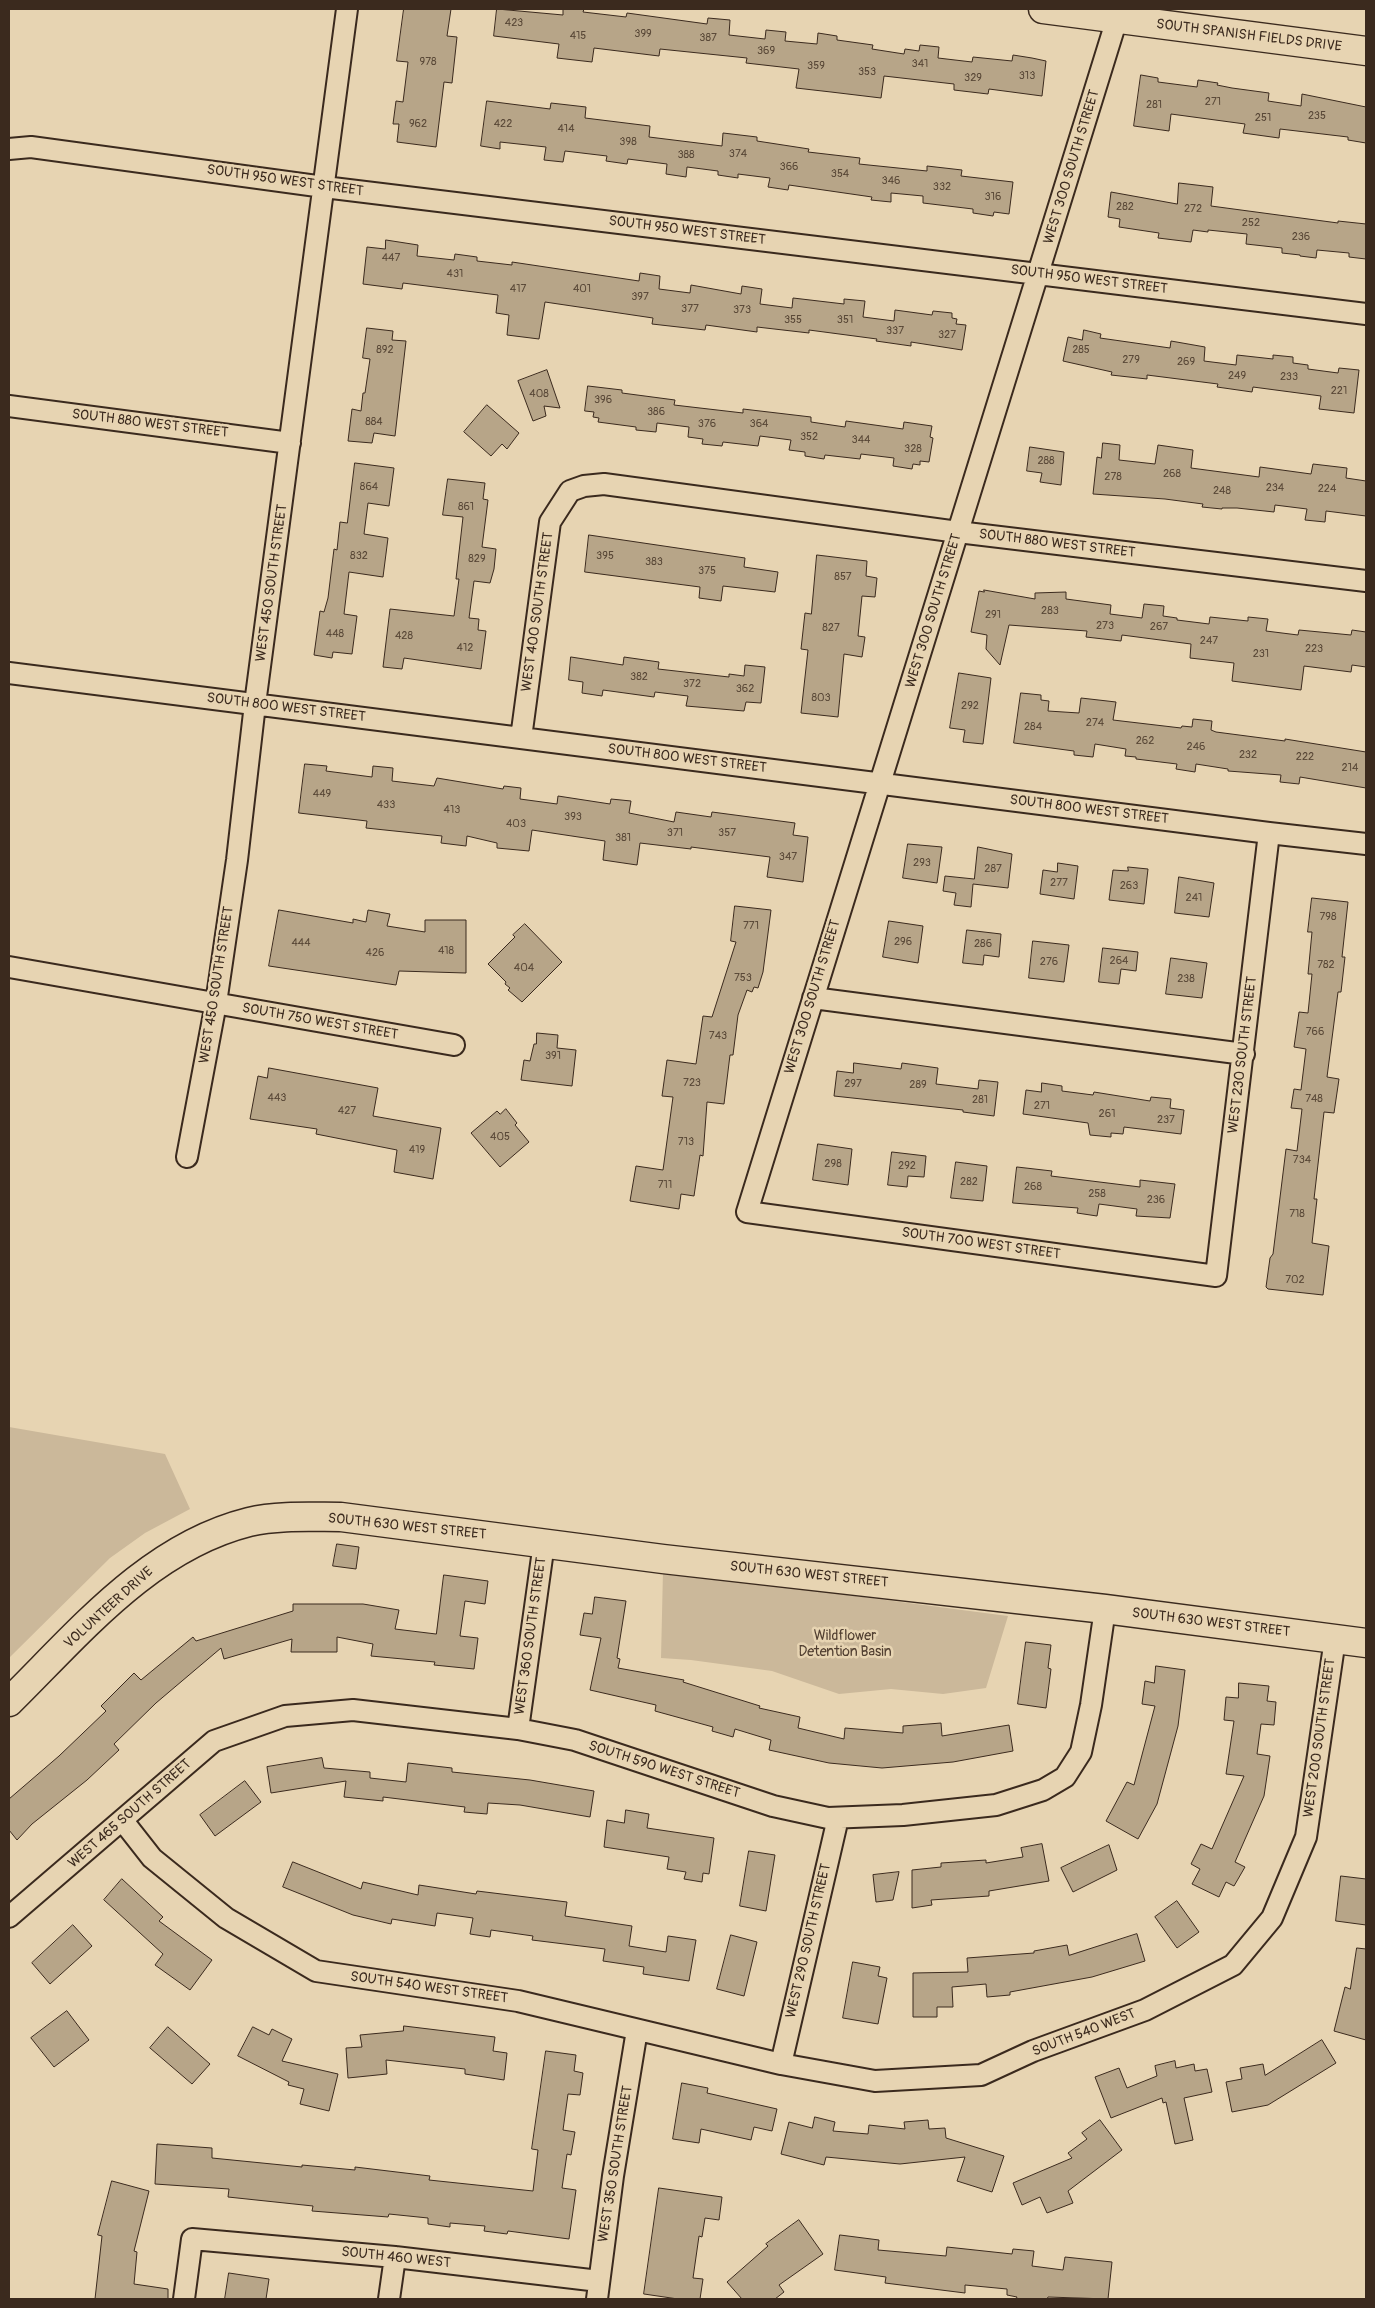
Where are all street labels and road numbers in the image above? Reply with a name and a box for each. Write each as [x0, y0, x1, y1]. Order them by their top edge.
street label: SOUTH SPANISH FIELDS DRIVE [1155, 16, 1343, 56]
street label: WEST 300 SOUTH STREET [1040, 88, 1104, 246]
street label: SOUTH 950 WEST STREET [206, 162, 364, 200]
street label: SOUTH 950 WEST STREET [608, 213, 766, 249]
street label: SOUTH 950 WEST STREET [1010, 262, 1168, 298]
street label: SOUTH 880 WEST STREET [71, 406, 229, 442]
street label: WEST 450 SOUTH STREET [253, 503, 291, 663]
street label: SOUTH 880 WEST STREET [978, 526, 1136, 562]
street label: WEST 400 SOUTH STREET [518, 531, 558, 693]
street label: WEST 300 SOUTH STREET [902, 532, 966, 690]
street label: SOUTH 800 WEST STREET [206, 690, 366, 726]
street label: SOUTH 800 WEST STREET [607, 741, 767, 777]
street label: SOUTH 800 WEST STREET [1009, 792, 1169, 828]
street label: WEST 450 SOUTH STREET [196, 905, 238, 1065]
street label: WEST 300 SOUTH STREET [781, 918, 845, 1076]
street label: WEST 230 SOUTH STREET [1225, 975, 1261, 1135]
street label: SOUTH 750 WEST STREET [241, 1000, 399, 1044]
street label: SOUTH 700 WEST STREET [901, 1225, 1061, 1263]
street label: SOUTH 630 WEST STREET [327, 1510, 487, 1544]
street label: WEST 360 SOUTH STREET [512, 1556, 550, 1716]
street label: SOUTH 630 WEST STREET [729, 1558, 889, 1592]
street label: VOLUNTEER DRIVE [61, 1564, 157, 1652]
street label: SOUTH 630 WEST STREET [1131, 1605, 1291, 1641]
street label: WEST 200 SOUTH STREET [1301, 1657, 1339, 1819]
street label: SOUTH 590 WEST STREET [586, 1738, 742, 1802]
street label: WEST 465 SOUTH STREET [65, 1756, 195, 1872]
street label: WEST 290 SOUTH STREET [783, 1862, 835, 2020]
street label: SOUTH 540 WEST STREET [349, 1969, 509, 2007]
street label: SOUTH 540 WEST [1030, 2006, 1138, 2060]
street label: WEST 350 SOUTH STREET [595, 2084, 637, 2244]
street label: SOUTH 460 WEST [340, 2244, 452, 2272]

